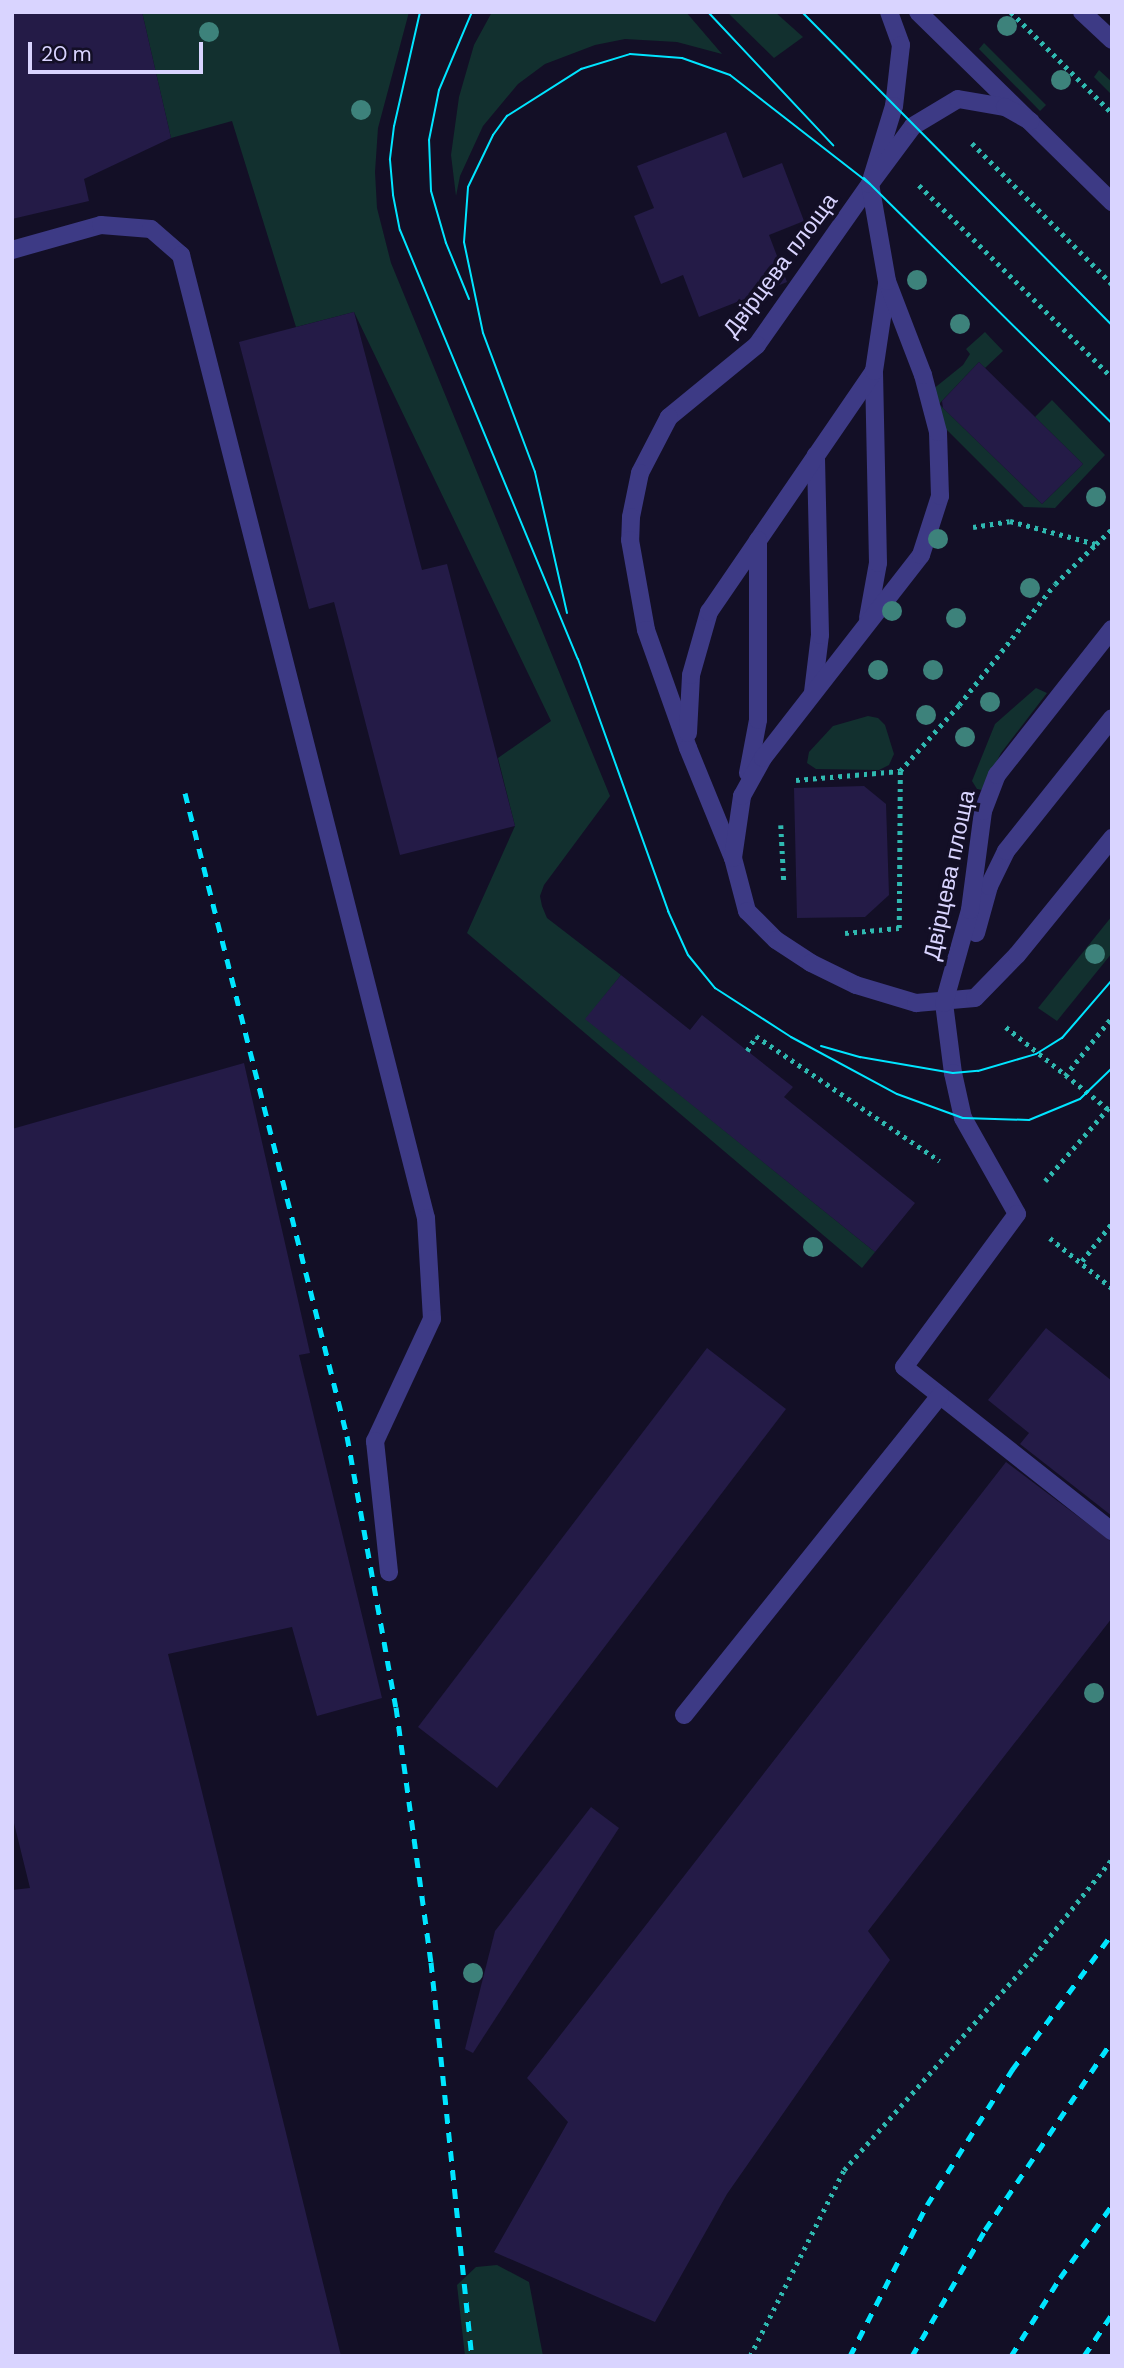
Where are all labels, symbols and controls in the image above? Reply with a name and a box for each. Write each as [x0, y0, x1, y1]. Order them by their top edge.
scale bar [32, 28, 206, 72]
text: 20 m [41, 40, 92, 68]
street label: Двірцева площа [717, 188, 843, 342]
street label: Двірцева площа [918, 788, 980, 962]

